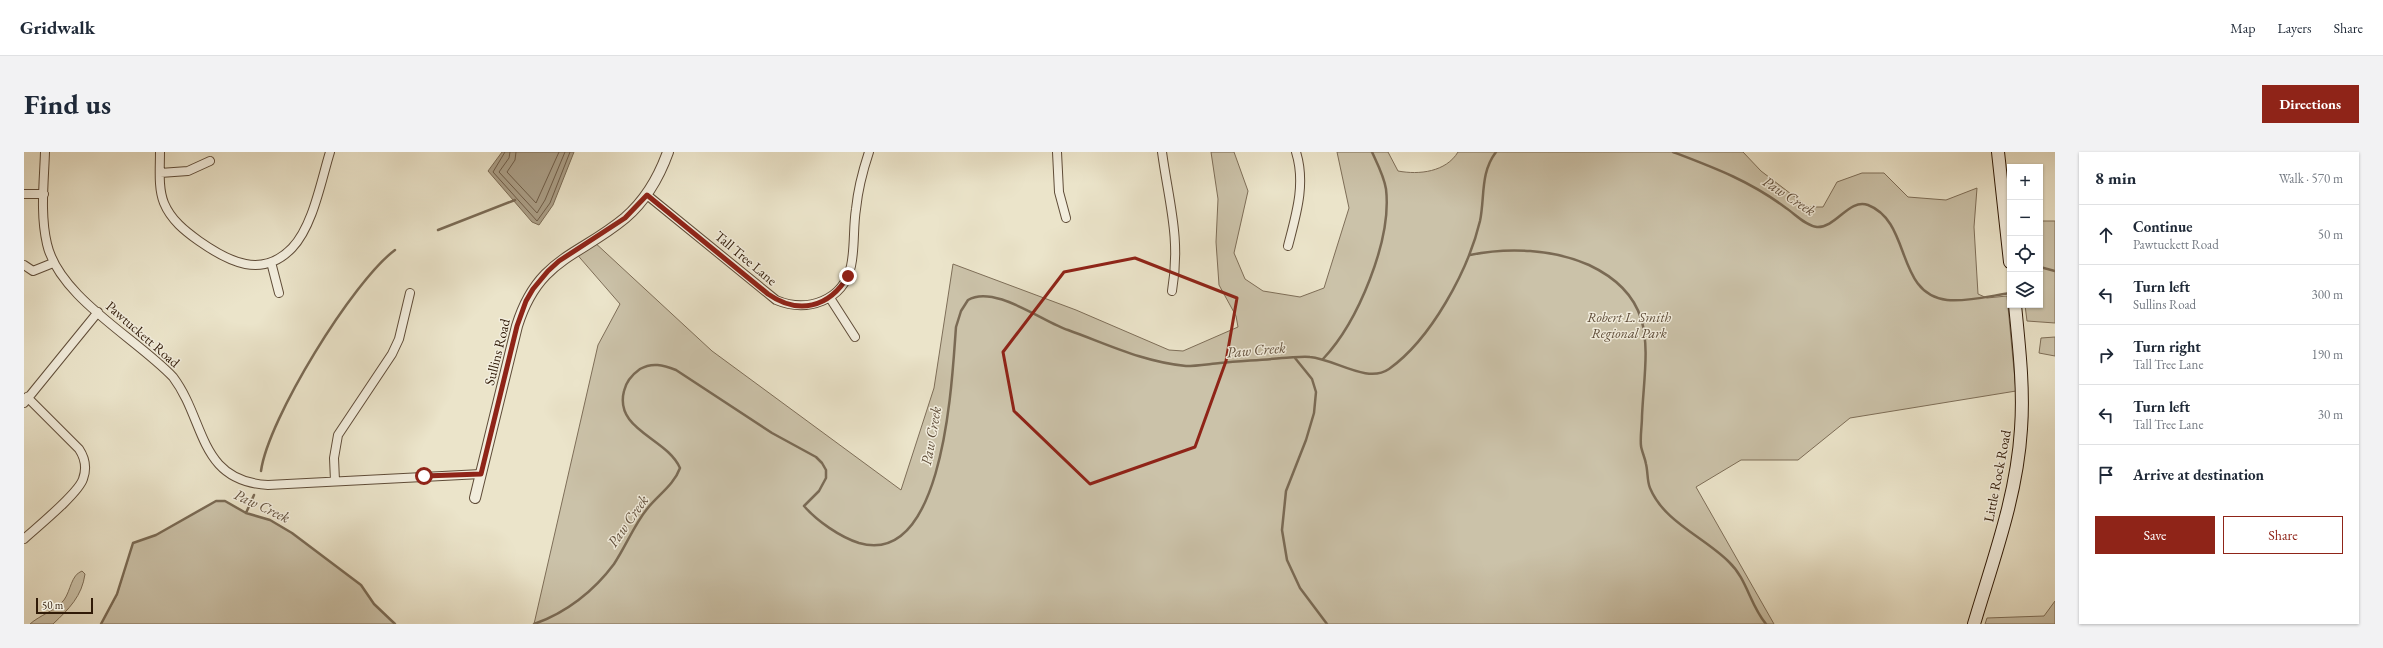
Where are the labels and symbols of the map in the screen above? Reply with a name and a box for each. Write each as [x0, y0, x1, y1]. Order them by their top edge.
water label: Paw Creek [1759, 171, 1819, 220]
street label: Tall Tree Lane [711, 227, 781, 290]
route end [839, 267, 857, 285]
street label: Pawtuckett Road [102, 297, 184, 372]
park label: Robert L. Smith Regional Park [1587, 308, 1671, 342]
street label: Sullins Road [480, 316, 514, 387]
water label: Paw Creek [1226, 337, 1287, 362]
water label: Paw Creek [916, 405, 945, 467]
street label: Little Rock Road [1979, 428, 2015, 524]
route start [415, 467, 433, 485]
water label: Paw Creek [231, 484, 293, 527]
water label: Paw Creek [603, 491, 652, 550]
scale bar [36, 596, 93, 615]

